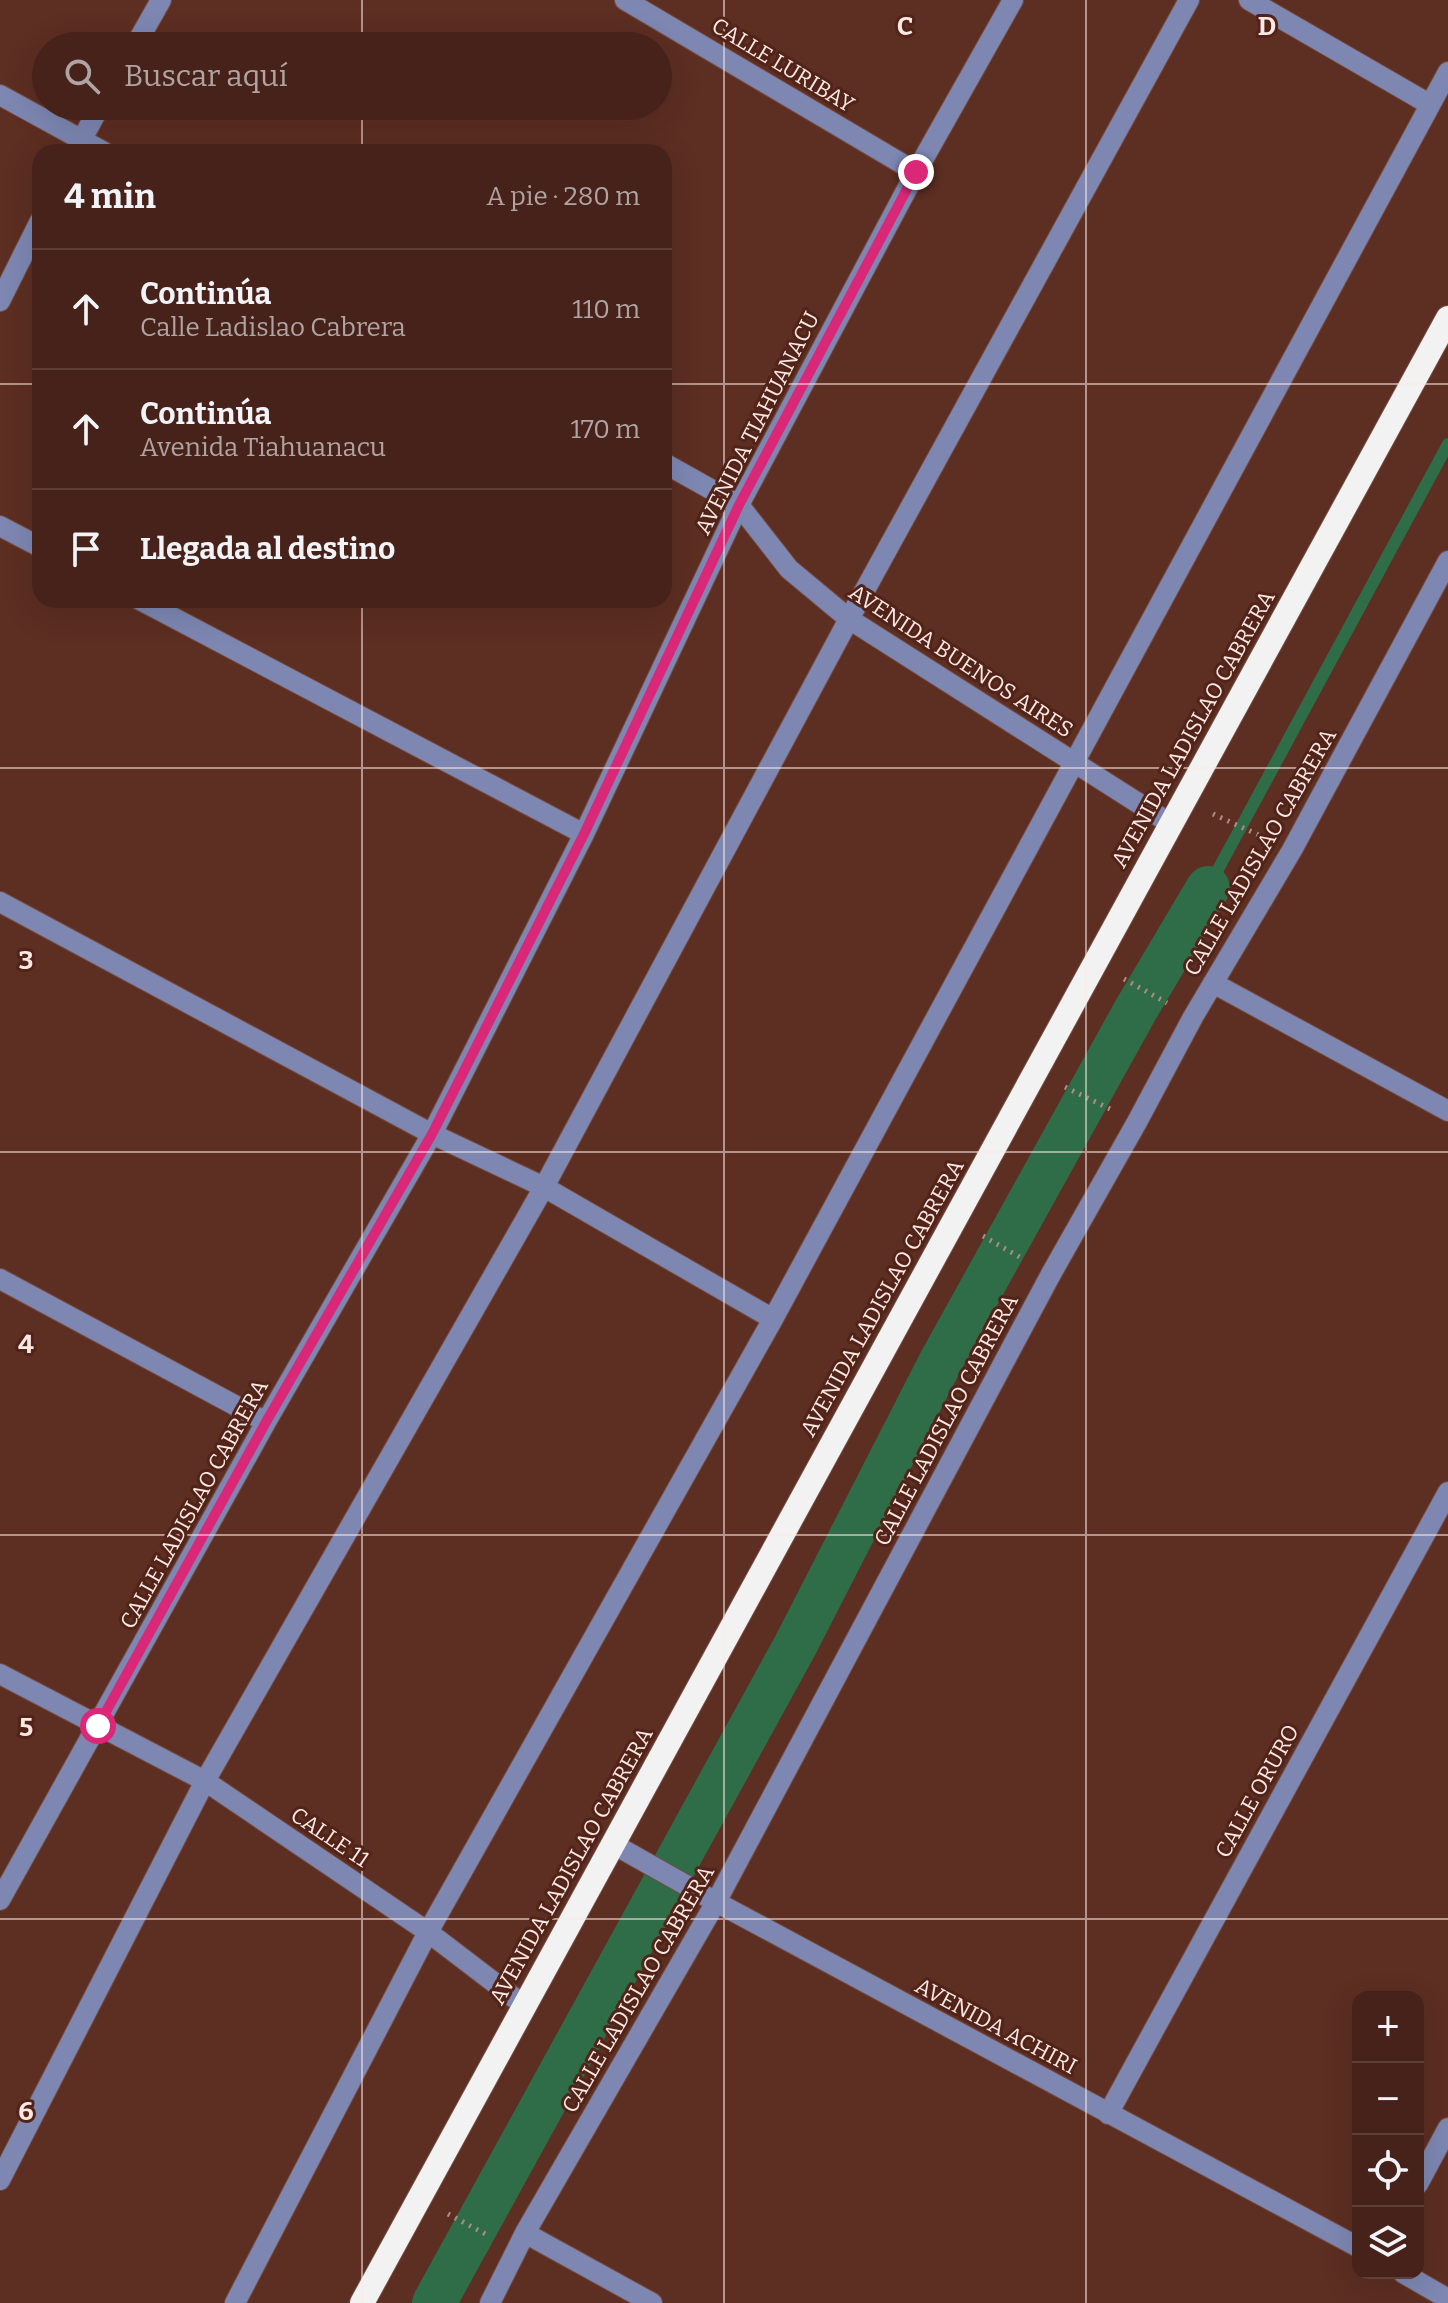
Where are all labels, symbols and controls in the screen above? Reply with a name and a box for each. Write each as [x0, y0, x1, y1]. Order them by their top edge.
text: C [897, 11, 913, 42]
text: D [1258, 11, 1276, 42]
street label: CALLE LURIBAY [707, 12, 860, 119]
search box [32, 32, 672, 120]
icon: search [60, 54, 104, 98]
text: Buscar aquí [124, 58, 288, 94]
route end [898, 154, 934, 190]
text: 4 min [64, 176, 156, 217]
text: A pie · 280 m [487, 181, 640, 212]
text: Continúa [140, 276, 271, 312]
icon: ahead [64, 287, 108, 331]
text: 110 m [572, 294, 640, 325]
street label: AVENIDA TIAHUANACU [689, 307, 825, 539]
text: Calle Ladislao Cabrera [140, 312, 406, 343]
text: Continúa [140, 396, 271, 432]
icon: ahead [64, 407, 108, 451]
text: 170 m [570, 414, 640, 445]
text: Avenida Tiahuanacu [140, 432, 386, 463]
icon: arrive [64, 527, 108, 571]
text: Llegada al destino [140, 531, 395, 567]
street label: AVENIDA BUENOS AIRES [844, 578, 1078, 744]
street label: AVENIDA LADISLAO CABRERA [1105, 585, 1281, 872]
street label: CALLE LADISLAO CABRERA [1178, 723, 1342, 980]
text: 3 [19, 945, 33, 976]
street label: AVENIDA LADISLAO CABRERA [794, 1154, 970, 1441]
street label: CALLE LADISLAO CABRERA [868, 1289, 1024, 1550]
text: 4 [18, 1329, 34, 1360]
street label: CALLE LADISLAO CABRERA [114, 1374, 274, 1633]
route start [80, 1708, 116, 1744]
text: 5 [19, 1712, 33, 1743]
street label: CALLE ORURO [1209, 1720, 1305, 1862]
street label: AVENIDA LADISLAO CABRERA [483, 1722, 659, 2009]
street label: CALLE 11 [286, 1801, 374, 1873]
street label: CALLE LADISLAO CABRERA [556, 1860, 720, 2117]
street label: AVENIDA ACHIRI [911, 1972, 1081, 2080]
map controls [1352, 1991, 1424, 2279]
button: + [1352, 1991, 1424, 2063]
button: − [1352, 2063, 1424, 2135]
text: 6 [18, 2096, 34, 2127]
button: locate [1352, 2135, 1424, 2207]
button: layers [1352, 2207, 1424, 2279]

